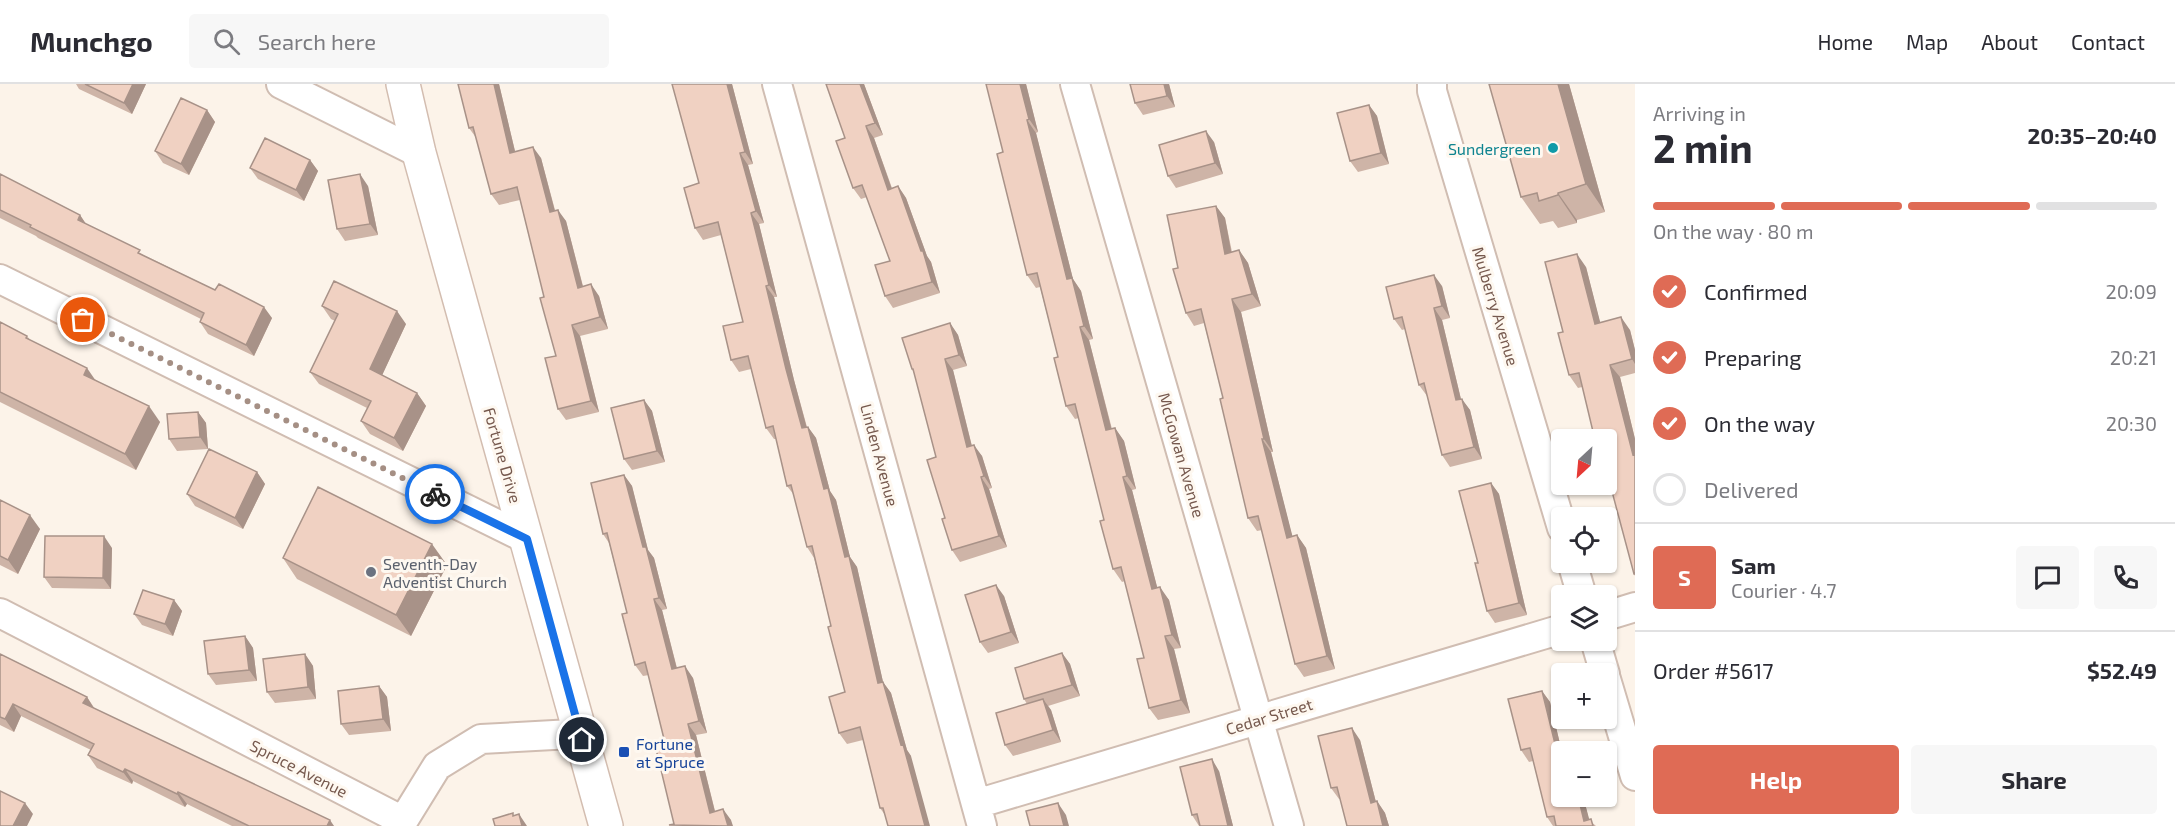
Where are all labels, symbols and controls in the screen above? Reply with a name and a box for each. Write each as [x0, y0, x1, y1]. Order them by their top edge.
search box [189, 14, 609, 68]
text: Munchgo [30, 24, 153, 58]
icon: search [210, 25, 243, 58]
text: Search here [258, 28, 376, 54]
text: Home [1817, 29, 1873, 54]
text: Map [1906, 29, 1948, 54]
text: About [1981, 29, 2038, 54]
text: Contact [2071, 29, 2145, 54]
text: Arriving in [1653, 101, 1746, 125]
text: 20:35–20:40 [2028, 122, 2157, 148]
text: 2 min [1653, 124, 1753, 171]
place label: Sundergreen [1448, 139, 1541, 158]
marker: Sundergreen [1546, 141, 1560, 155]
text: On the way · 80 m [1653, 219, 1813, 243]
street label: Mulberry Avenue [1469, 244, 1523, 368]
icon: check [1653, 275, 1686, 308]
text: Confirmed [1704, 278, 1808, 304]
text: 20:09 [2105, 279, 2157, 303]
pin [57, 294, 108, 345]
icon: bag [66, 303, 99, 336]
icon: check [1653, 341, 1686, 374]
text: Preparing [1704, 344, 1802, 370]
text: 20:21 [2110, 345, 2157, 369]
street label: McGowan Avenue [1155, 390, 1209, 520]
street label: Linden Avenue [857, 402, 903, 508]
street label: Fortune Drive [480, 405, 526, 505]
icon: check [1653, 407, 1686, 440]
text: On the way [1704, 410, 1815, 436]
text: 20:30 [2106, 411, 2157, 435]
north arrow [1551, 429, 1617, 495]
map controls [1551, 429, 1617, 807]
courier [405, 464, 465, 524]
text: Delivered [1704, 476, 1799, 502]
icon: bike [419, 478, 452, 511]
button: locate [1551, 507, 1617, 573]
button: chat [2016, 546, 2079, 609]
button: phone [2094, 546, 2157, 609]
text: Sam [1731, 552, 1776, 578]
place label: Seventh-Day Adventist Church [383, 554, 507, 591]
text: S [1678, 564, 1691, 590]
marker: Seventh-Day Adventist Church [364, 565, 378, 579]
text: Courier · 4.7 [1731, 578, 1837, 602]
button: layers [1551, 585, 1617, 651]
text: Order #5617 [1653, 657, 1773, 683]
text: $52.49 [2087, 657, 2157, 683]
button: + [1551, 663, 1617, 729]
street label: Cedar Street [1223, 694, 1315, 738]
pin [556, 714, 607, 765]
icon: home [565, 723, 598, 756]
place label: Fortune at Spruce [636, 734, 705, 771]
street label: Spruce Avenue [247, 735, 351, 801]
button: − [1551, 741, 1617, 807]
marker: Fortune at Spruce [617, 745, 631, 759]
button: Help [1653, 745, 1899, 814]
button: Share [1911, 745, 2157, 814]

